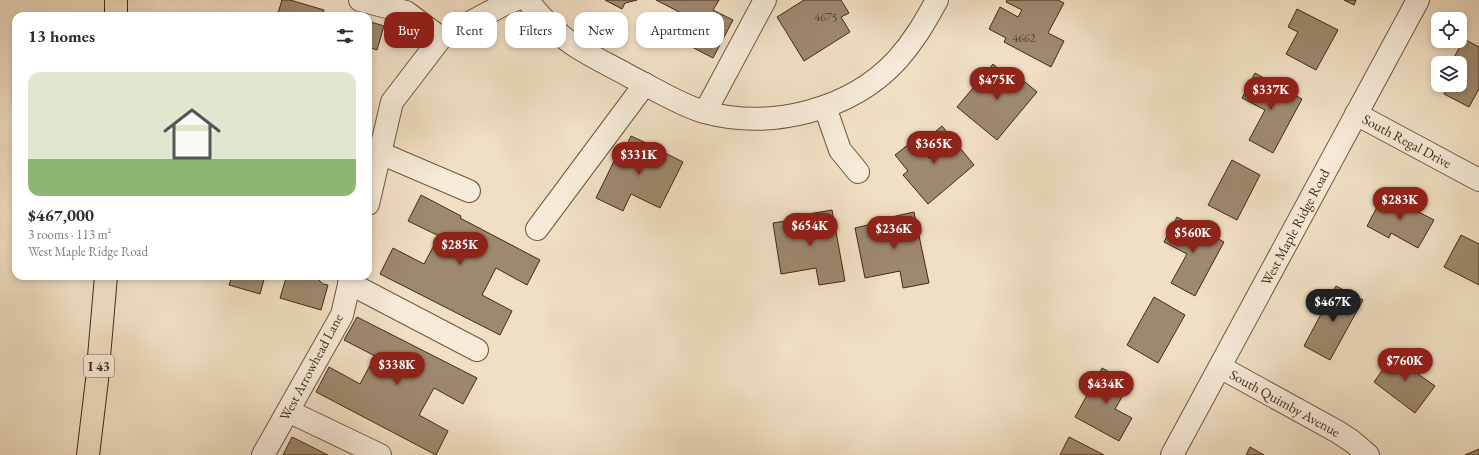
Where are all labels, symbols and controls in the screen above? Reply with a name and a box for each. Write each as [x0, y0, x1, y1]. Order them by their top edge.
house number: 4675 [814, 9, 838, 25]
chip: Buy [384, 12, 434, 48]
chip: Rent [442, 12, 497, 48]
chip: Filters [505, 12, 566, 48]
chip: New [574, 12, 628, 48]
chip: Apartment [636, 12, 724, 48]
map controls [1431, 12, 1467, 92]
button: locate [1431, 12, 1467, 48]
text: 13 homes [28, 25, 95, 47]
icon: filters [334, 25, 356, 47]
house number: 4662 [1012, 30, 1036, 46]
button: layers [1431, 56, 1467, 92]
pin: $475K [969, 67, 1025, 101]
text: $475K [979, 71, 1015, 88]
pin: $337K [1243, 77, 1299, 111]
text: $337K [1253, 81, 1289, 98]
icon: home [156, 98, 228, 170]
street label: South Regal Drive [1359, 110, 1455, 172]
pin: $365K [906, 131, 962, 165]
text: $365K [916, 135, 952, 152]
pin: $331K [611, 142, 667, 176]
text: $331K [621, 146, 657, 163]
street label: West Maple Ridge Road [1257, 165, 1334, 288]
pin: $283K [1372, 187, 1428, 221]
text: $283K [1382, 191, 1418, 208]
text: $467,000 [28, 204, 94, 226]
pin: $654K [782, 213, 838, 247]
pin: $236K [866, 216, 922, 250]
text: $654K [792, 217, 828, 234]
text: $236K [876, 220, 912, 237]
pin: $560K [1165, 220, 1221, 254]
text: $560K [1175, 224, 1211, 241]
text: 3 rooms · 113 m² [28, 226, 112, 243]
pin: $285K [432, 232, 488, 266]
text: $285K [442, 236, 478, 253]
text: West Maple Ridge Road [28, 243, 148, 260]
pin: $467K [1305, 289, 1361, 323]
text: $467K [1315, 293, 1351, 310]
street label: West Arrowhead Lane [275, 310, 347, 424]
pin: $760K [1377, 348, 1433, 382]
pin: $338K [369, 352, 425, 386]
text: $760K [1387, 352, 1423, 369]
road number: I 43 [84, 355, 114, 377]
text: $338K [379, 356, 415, 373]
street label: South Quimby Avenue [1227, 365, 1344, 441]
pin: $434K [1078, 371, 1134, 405]
text: $434K [1088, 375, 1124, 392]

